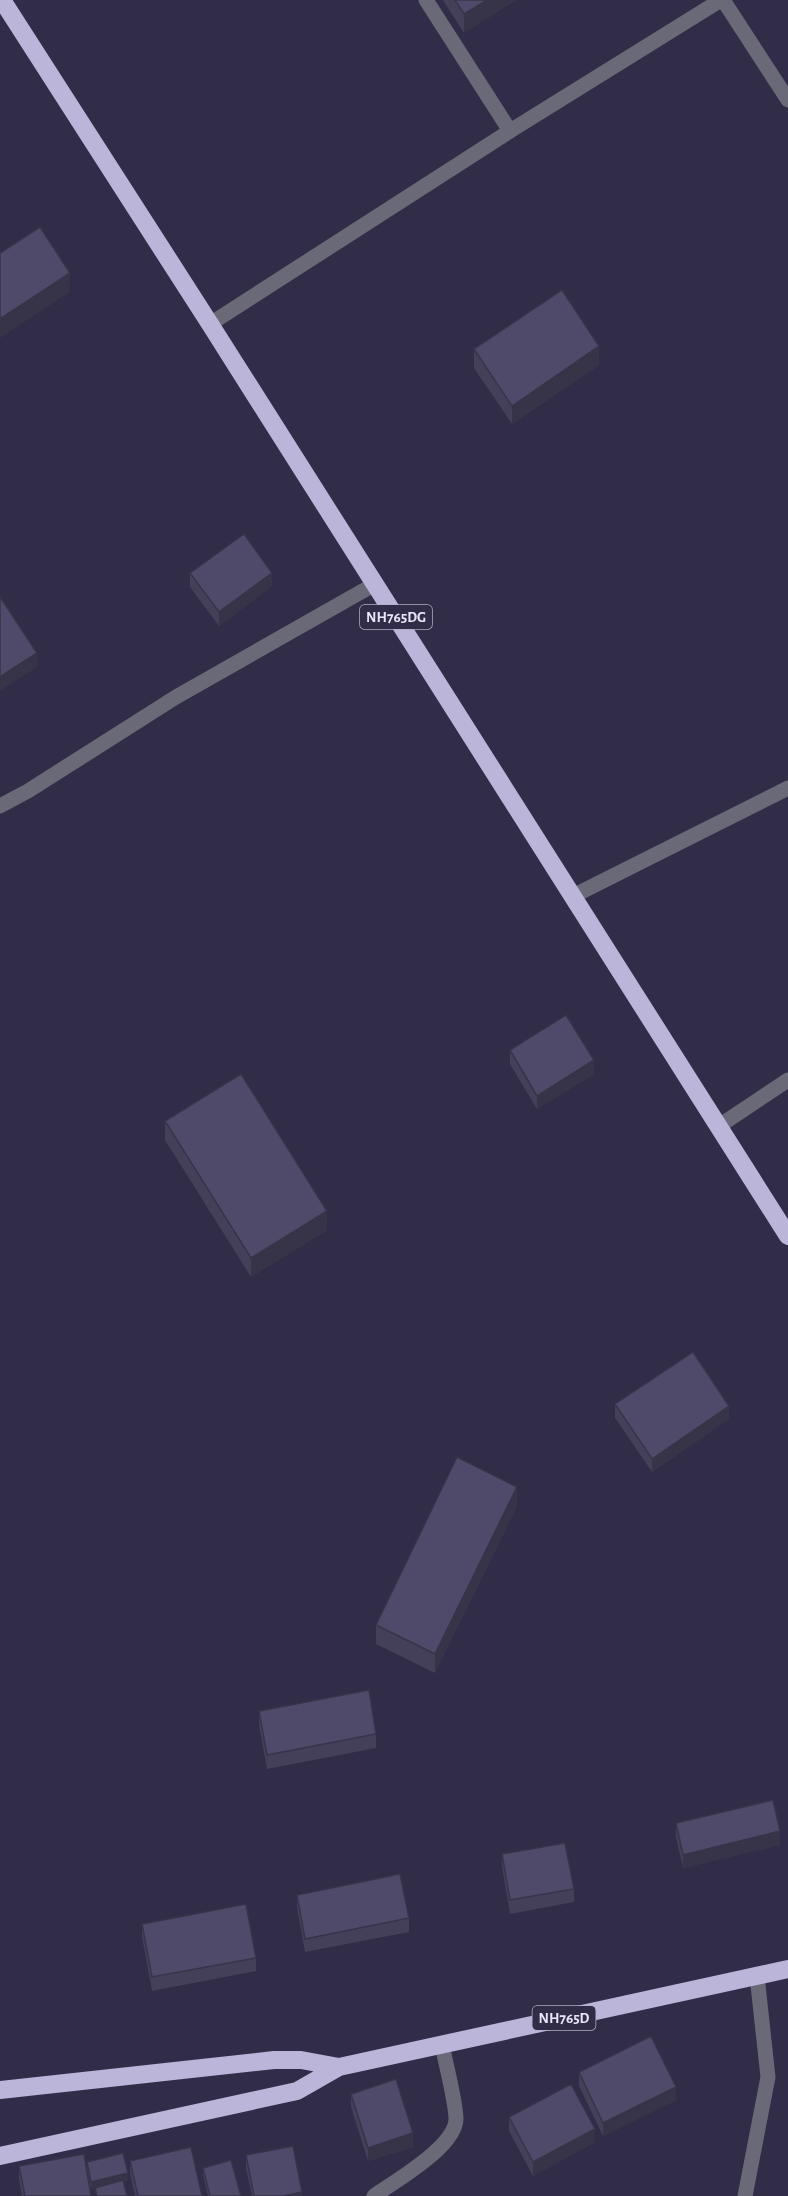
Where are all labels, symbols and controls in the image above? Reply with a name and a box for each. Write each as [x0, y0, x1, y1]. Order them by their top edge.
road number: NH765DG [360, 605, 432, 629]
road number: NH765D [532, 2006, 596, 2030]

